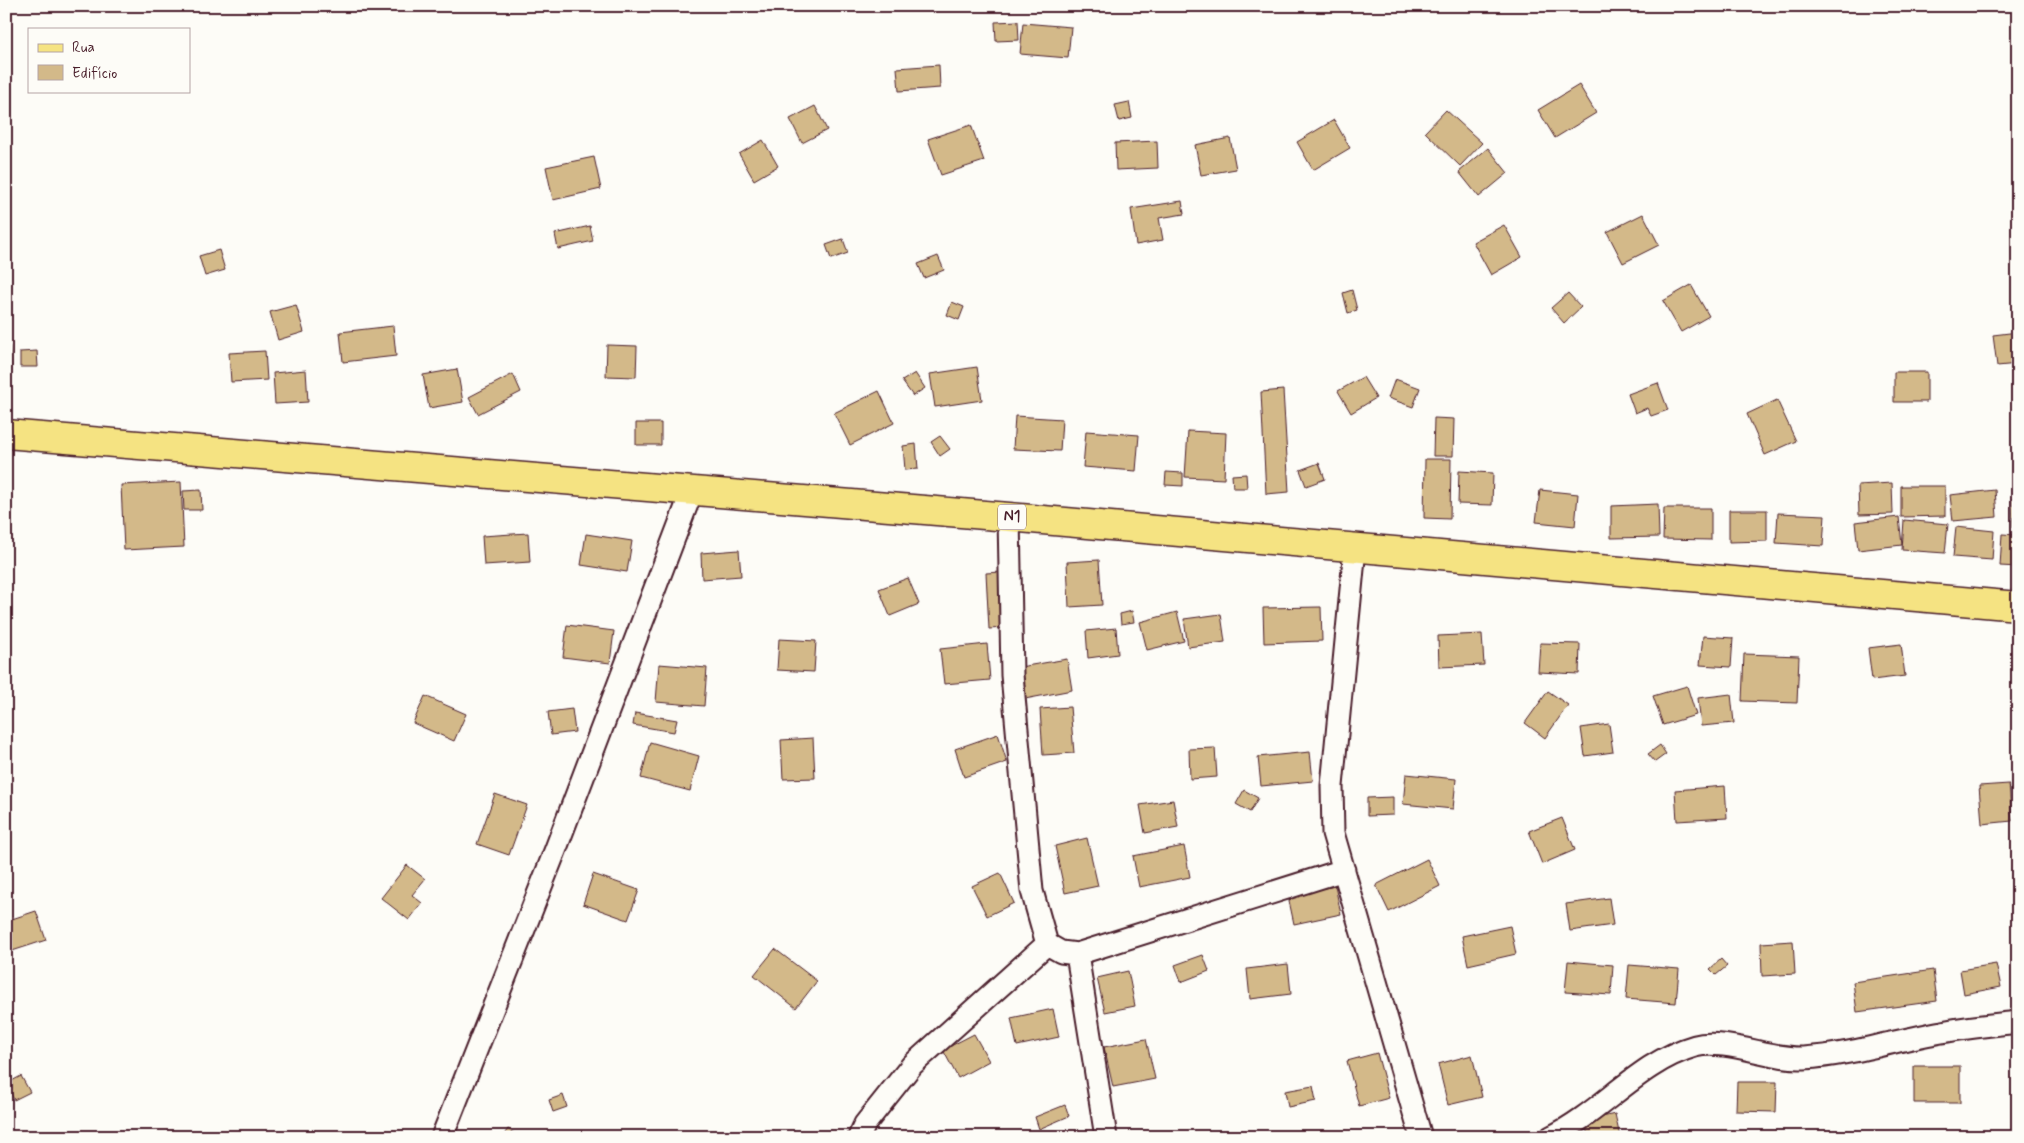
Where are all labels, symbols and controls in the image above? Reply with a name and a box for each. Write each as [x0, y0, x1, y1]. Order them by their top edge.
legend [28, 28, 190, 92]
text: Rua [72, 38, 95, 58]
text: Edifício [72, 64, 117, 84]
road number: N1 [998, 504, 1026, 530]

